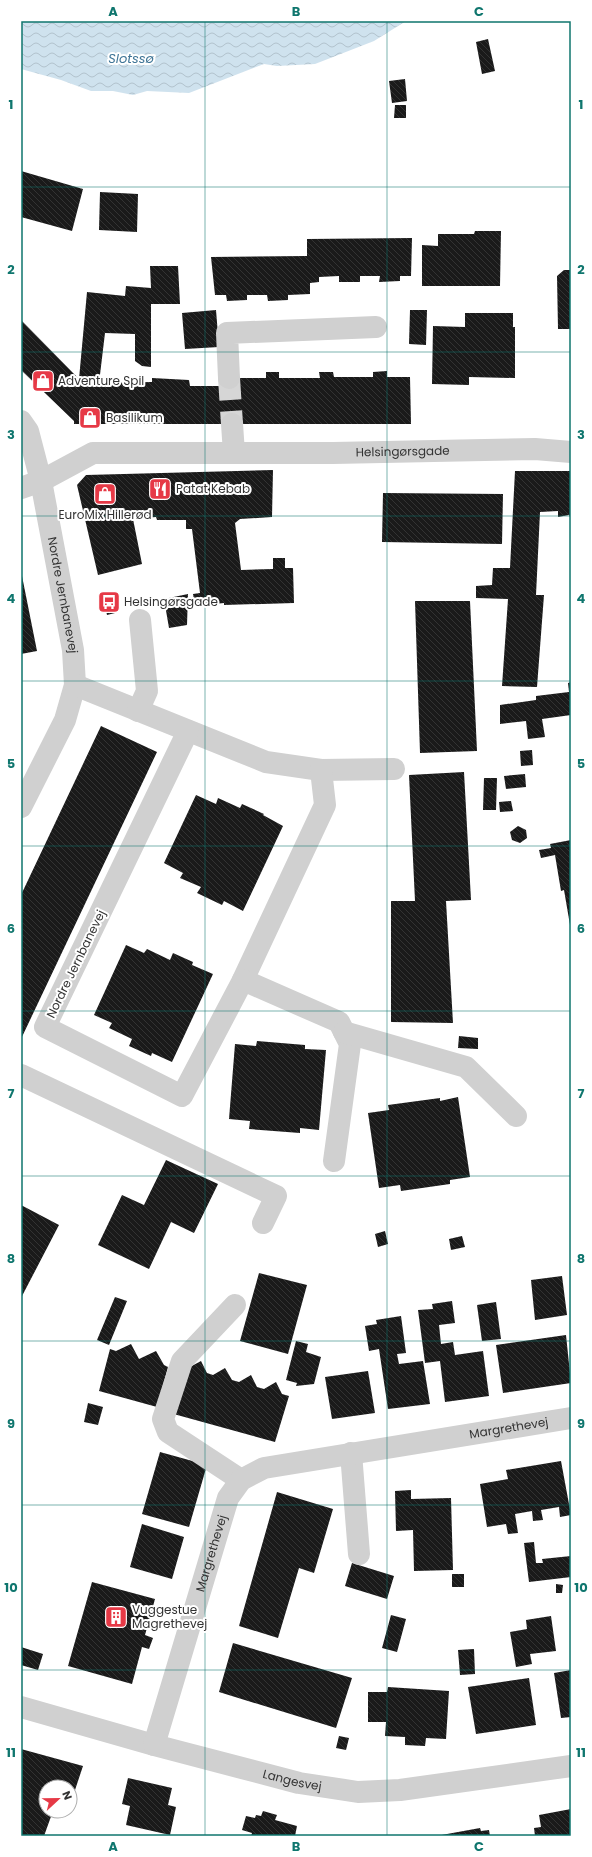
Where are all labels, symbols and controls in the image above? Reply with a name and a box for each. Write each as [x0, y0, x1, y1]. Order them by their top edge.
text: A [108, 2, 118, 21]
text: B [292, 2, 301, 21]
text: C [474, 2, 484, 21]
water label: Slotssø [108, 49, 155, 68]
text: 1 [9, 95, 13, 114]
text: 1 [579, 95, 583, 114]
text: 2 [7, 260, 15, 279]
text: 2 [577, 260, 585, 279]
shop icon: Adventure Spil [30, 368, 56, 394]
place label: Adventure Spil [58, 372, 144, 389]
shop icon: Basilikum [77, 405, 103, 431]
place label: Basilikum [106, 409, 163, 426]
text: 3 [7, 425, 15, 444]
text: 3 [577, 425, 585, 444]
street label: Helsingørsgade [356, 442, 450, 461]
restaurant icon: Patat Kebab [147, 476, 173, 502]
place label: Patat Kebab [176, 480, 250, 497]
shop icon: EuroMix Hillerød [92, 481, 118, 507]
place label: EuroMix Hillerød [58, 506, 152, 523]
street label: Nordre Jernbanevej [44, 535, 82, 654]
text: 4 [7, 589, 16, 608]
bus stop icon: Helsingørsgade [96, 589, 122, 615]
text: 4 [577, 589, 586, 608]
place label: Helsingørsgade [124, 593, 218, 610]
text: 5 [7, 754, 15, 773]
text: 5 [577, 754, 585, 773]
street label: Nordre Jernbanevej [42, 907, 109, 1021]
text: 6 [7, 919, 15, 938]
text: 6 [577, 919, 585, 938]
text: 7 [8, 1084, 15, 1103]
text: 7 [578, 1084, 585, 1103]
text: 8 [7, 1249, 15, 1268]
text: 8 [577, 1249, 585, 1268]
street label: Margrethevej [468, 1413, 549, 1442]
text: 9 [7, 1414, 15, 1433]
text: 9 [577, 1414, 585, 1433]
street label: Margrethevej [191, 1513, 231, 1594]
text: 10 [4, 1578, 18, 1597]
text: 10 [574, 1578, 588, 1597]
place label: Vuggestue Magrethevej [132, 1601, 207, 1632]
building icon: Vuggestue Magrethevej [103, 1604, 129, 1630]
text: 11 [6, 1743, 16, 1762]
text: 11 [576, 1743, 586, 1762]
street label: Langesvej [261, 1765, 323, 1794]
north arrow [38, 1779, 78, 1819]
text: N [58, 1788, 76, 1802]
text: A [108, 1837, 118, 1856]
text: B [292, 1837, 301, 1856]
text: C [474, 1837, 484, 1856]

